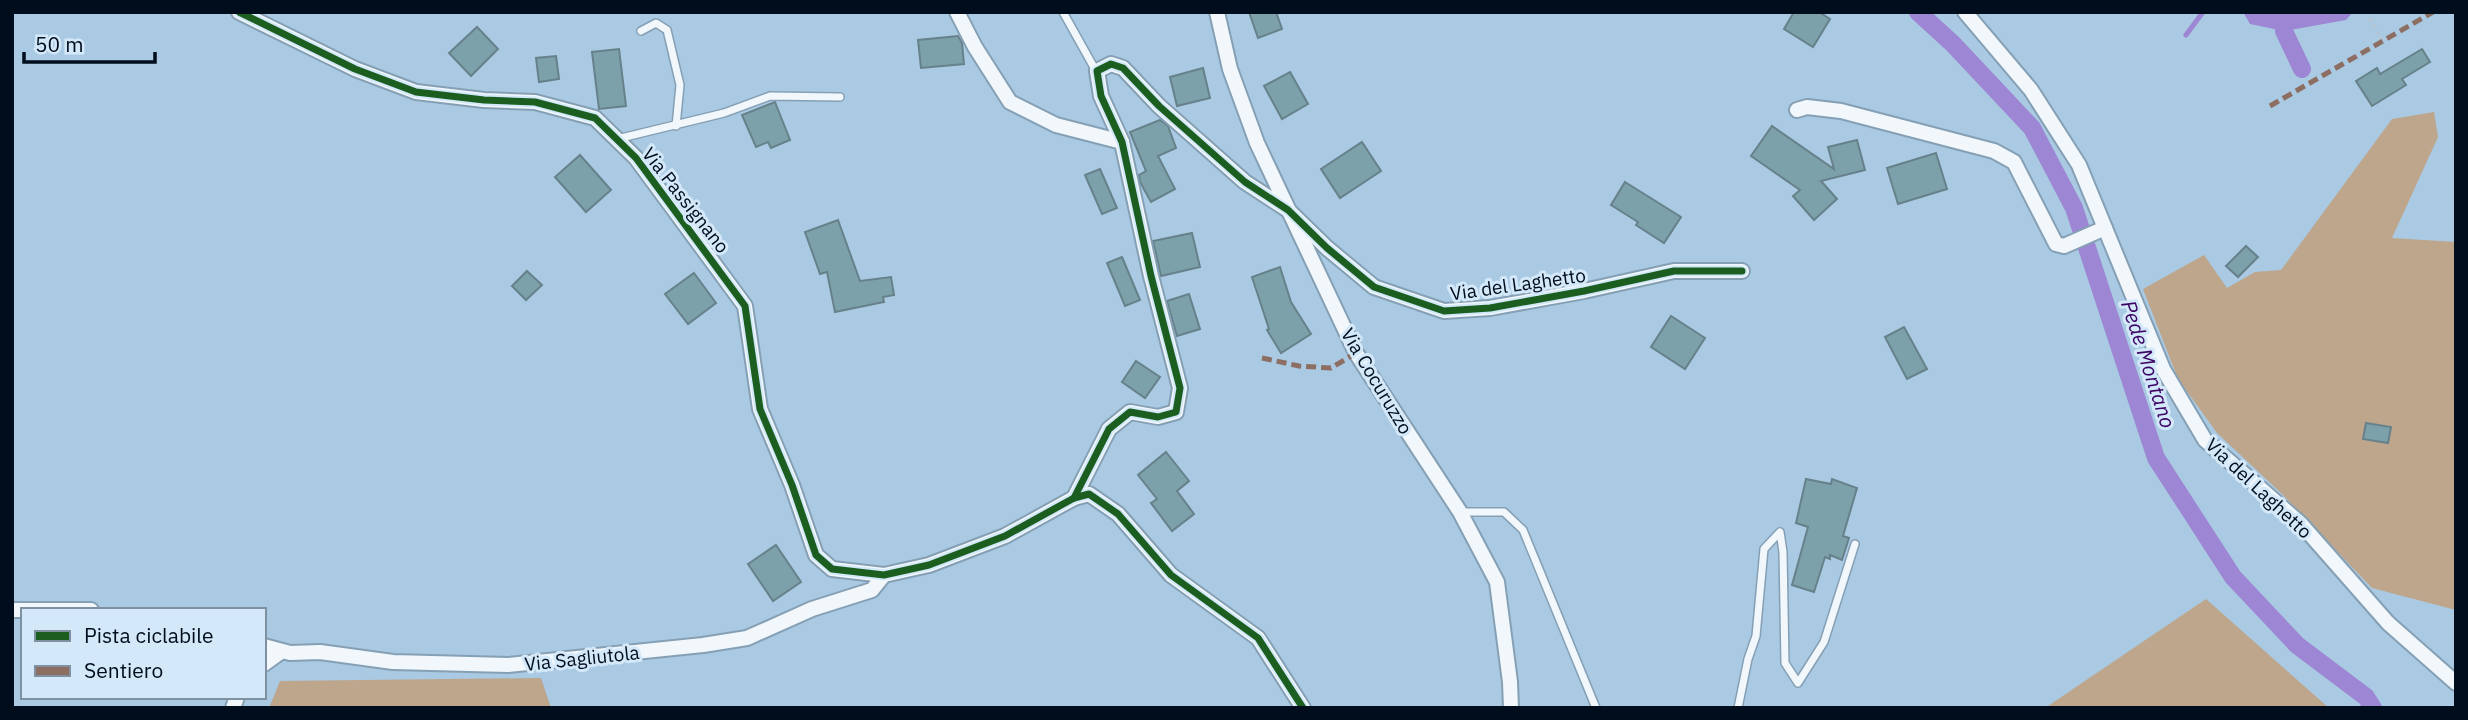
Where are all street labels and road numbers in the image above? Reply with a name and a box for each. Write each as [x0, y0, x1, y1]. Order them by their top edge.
street label: Via Passignano [637, 142, 735, 258]
street label: Via del Laghetto [1449, 263, 1587, 305]
street label: Via Cocuruzzo [1336, 324, 1418, 438]
street label: Via del Laghetto [2201, 433, 2317, 543]
street label: Via Sagliutola [523, 640, 641, 676]

